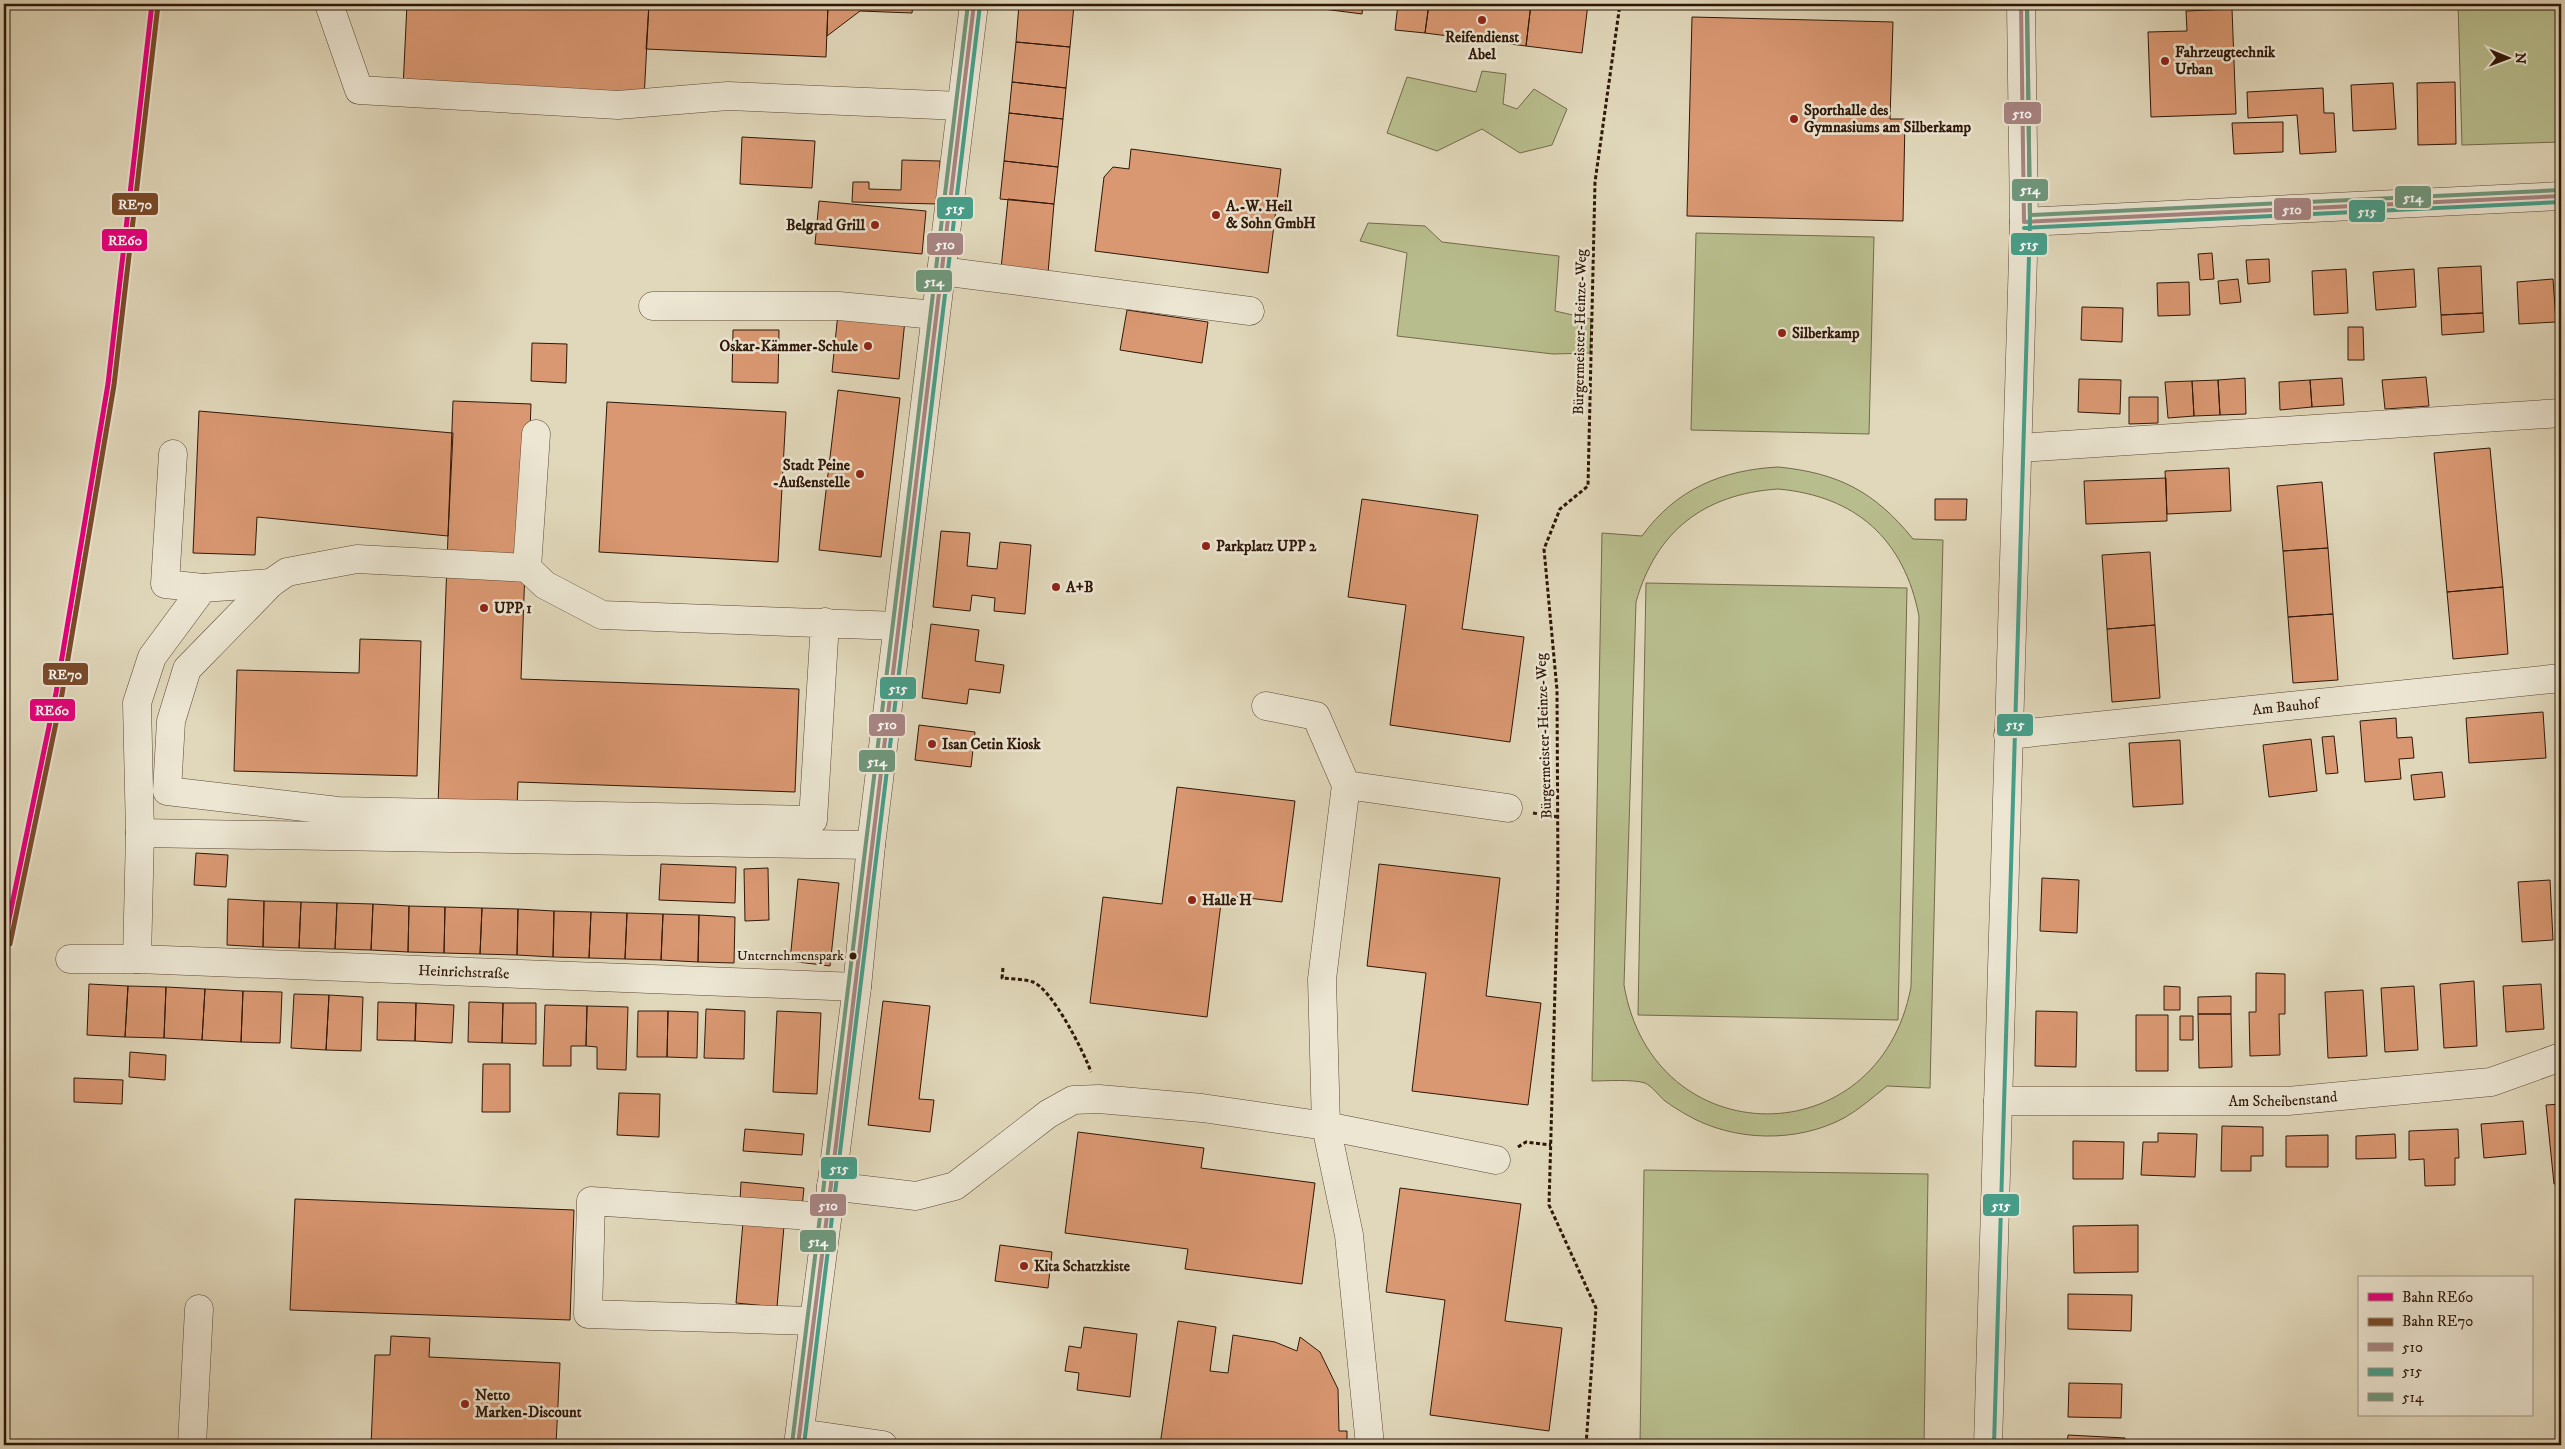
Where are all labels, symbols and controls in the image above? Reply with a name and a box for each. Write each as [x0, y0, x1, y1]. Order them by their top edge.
marker: Reifendienst Abel [1476, 14, 1488, 26]
place label: Reifendienst Abel [1445, 28, 1519, 64]
north arrow [2482, 32, 2532, 82]
place label: Fahrzeugtechnik Urban [2175, 43, 2276, 79]
text: N [2511, 52, 2529, 65]
marker: Fahrzeugtechnik Urban [2159, 55, 2171, 67]
place label: Sporthalle des Gymnasiums am Silberkamp [1804, 101, 1972, 137]
line badge: 510 [2003, 101, 2042, 125]
text: 510 [2011, 105, 2032, 123]
marker: Sporthalle des Gymnasiums am Silberkamp [1788, 113, 1800, 125]
line badge: 514 [2011, 178, 2049, 202]
text: 514 [2019, 181, 2041, 199]
line badge: 514 [2394, 185, 2432, 209]
text: 514 [2402, 189, 2424, 207]
line badge: RE70 [111, 192, 159, 216]
text: RE70 [118, 196, 153, 214]
line badge: 515 [936, 196, 974, 220]
place label: A.-W. Heil & Sohn GmbH [1225, 197, 1316, 233]
line badge: 510 [2273, 197, 2312, 221]
line badge: 515 [2348, 199, 2386, 223]
text: 515 [945, 200, 965, 218]
text: 510 [2281, 201, 2302, 219]
text: 515 [2357, 203, 2377, 221]
marker: A.-W. Heil & Sohn GmbH [1210, 209, 1222, 221]
place label: Belgrad Grill [786, 216, 865, 235]
marker: Belgrad Grill [869, 219, 881, 231]
line badge: RE60 [101, 228, 148, 252]
text: RE60 [108, 232, 142, 250]
line badge: 510 [926, 232, 964, 256]
line badge: 515 [2010, 232, 2048, 256]
text: 510 [934, 236, 955, 254]
text: 515 [2019, 236, 2039, 254]
street label: Bürgermeister-Heinze-Weg [1569, 248, 1591, 415]
line badge: 514 [915, 269, 953, 293]
text: 514 [923, 273, 945, 291]
place label: Silberkamp [1792, 324, 1860, 343]
marker: Silberkamp [1776, 327, 1788, 339]
place label: Oskar-Kämmer-Schule [720, 337, 859, 356]
marker: Oskar-Kämmer-Schule [862, 340, 874, 352]
place label: Stadt Peine -Außenstelle [773, 456, 851, 492]
marker: Stadt Peine -Außenstelle [854, 468, 866, 480]
place label: Parkplatz UPP 2 [1216, 537, 1317, 556]
marker: Parkplatz UPP 2 [1200, 540, 1212, 552]
place label: A+B [1065, 578, 1094, 597]
marker: A+B [1050, 581, 1062, 593]
place label: UPP 1 [494, 599, 532, 618]
marker: UPP 1 [478, 602, 490, 614]
street label: Bürgermeister-Heinze-Weg [1532, 652, 1556, 819]
line badge: RE70 [42, 662, 89, 686]
text: RE70 [48, 666, 83, 684]
line badge: 515 [879, 676, 917, 700]
text: 515 [888, 680, 908, 698]
street label: Am Bauhof [2251, 693, 2322, 719]
line badge: RE60 [29, 698, 76, 722]
text: RE60 [35, 702, 69, 720]
line badge: 510 [868, 713, 906, 737]
line badge: 515 [1996, 713, 2034, 737]
text: 510 [876, 716, 897, 734]
text: 515 [2005, 716, 2025, 734]
place label: Isan Cetin Kiosk [942, 735, 1041, 754]
marker: Isan Cetin Kiosk [926, 738, 938, 750]
line badge: 514 [858, 749, 896, 773]
text: 514 [866, 753, 888, 771]
place label: Halle H [1202, 891, 1252, 910]
marker: Halle H [1186, 894, 1198, 906]
place label: Unternehmenspark [737, 947, 844, 965]
marker: Unternehmenspark [848, 951, 858, 961]
street label: Heinrichstraße [418, 960, 510, 983]
street label: Am Scheibenstand [2229, 1087, 2339, 1111]
line badge: 515 [820, 1156, 858, 1180]
text: 515 [829, 1160, 849, 1178]
line badge: 510 [809, 1193, 847, 1217]
line badge: 515 [1982, 1193, 2020, 1217]
text: 510 [817, 1197, 838, 1215]
text: 515 [1991, 1197, 2011, 1215]
line badge: 514 [799, 1229, 837, 1253]
text: 514 [807, 1233, 829, 1251]
place label: Kita Schatzkiste [1034, 1257, 1131, 1276]
marker: Kita Schatzkiste [1018, 1260, 1030, 1272]
legend [2358, 1276, 2532, 1416]
text: Bahn RE60 [2402, 1288, 2473, 1307]
text: Bahn RE70 [2402, 1312, 2473, 1331]
text: 510 [2402, 1338, 2423, 1357]
text: 515 [2402, 1362, 2423, 1381]
place label: Netto Marken-Discount [475, 1386, 582, 1422]
text: 514 [2402, 1388, 2424, 1407]
marker: Netto Marken-Discount [459, 1398, 471, 1410]

